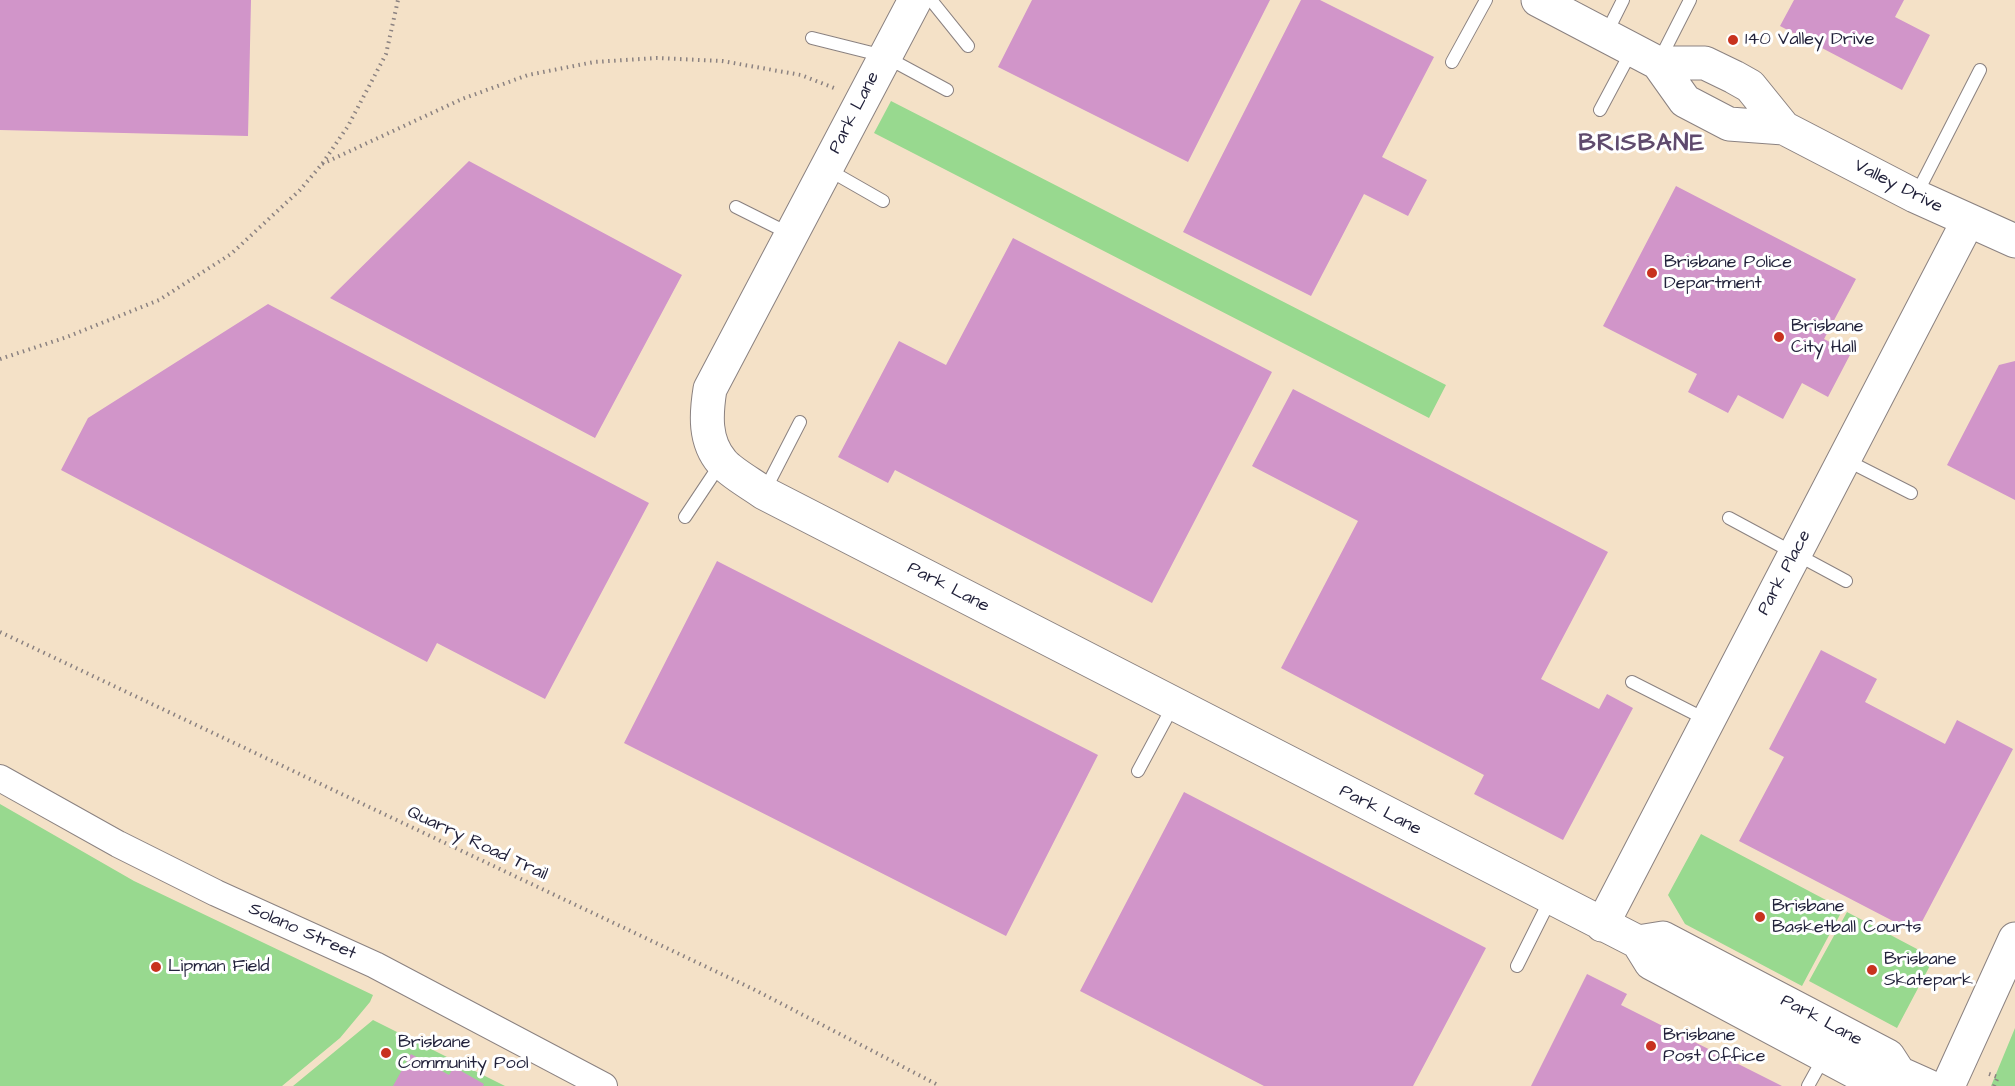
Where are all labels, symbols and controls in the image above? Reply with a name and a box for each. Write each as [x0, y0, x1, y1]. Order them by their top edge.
place label: 140 Valley Drive [1745, 29, 1874, 51]
marker: 140 Valley Drive [1726, 33, 1740, 47]
street label: Park Lane [825, 68, 885, 158]
district label: BRISBANE [1579, 131, 1705, 159]
street label: Valley Drive [1850, 156, 1946, 218]
place label: Brisbane Police Department [1664, 252, 1792, 294]
marker: Brisbane Police Department [1645, 266, 1659, 280]
place label: Brisbane City Hall [1791, 316, 1863, 358]
marker: Brisbane City Hall [1772, 330, 1786, 344]
street label: Park Place [1754, 527, 1816, 619]
street label: Park Lane [903, 558, 993, 618]
street label: Park Lane [1335, 781, 1425, 841]
street label: Quarry Road Trail [403, 802, 551, 886]
place label: Brisbane Basketball Courts [1772, 896, 1921, 938]
street label: Solano Street [245, 899, 359, 965]
marker: Brisbane Basketball Courts [1753, 910, 1767, 924]
place label: Brisbane Skatepark [1884, 949, 1973, 992]
place label: Lipman Field [168, 956, 270, 978]
marker: Lipman Field [149, 960, 163, 974]
marker: Brisbane Skatepark [1865, 963, 1879, 977]
street label: Park Lane [1777, 991, 1865, 1051]
place label: Brisbane Post Office [1663, 1025, 1765, 1068]
place label: Brisbane Community Pool [398, 1032, 529, 1074]
marker: Brisbane Post Office [1644, 1039, 1658, 1053]
marker: Brisbane Community Pool [379, 1046, 393, 1060]

